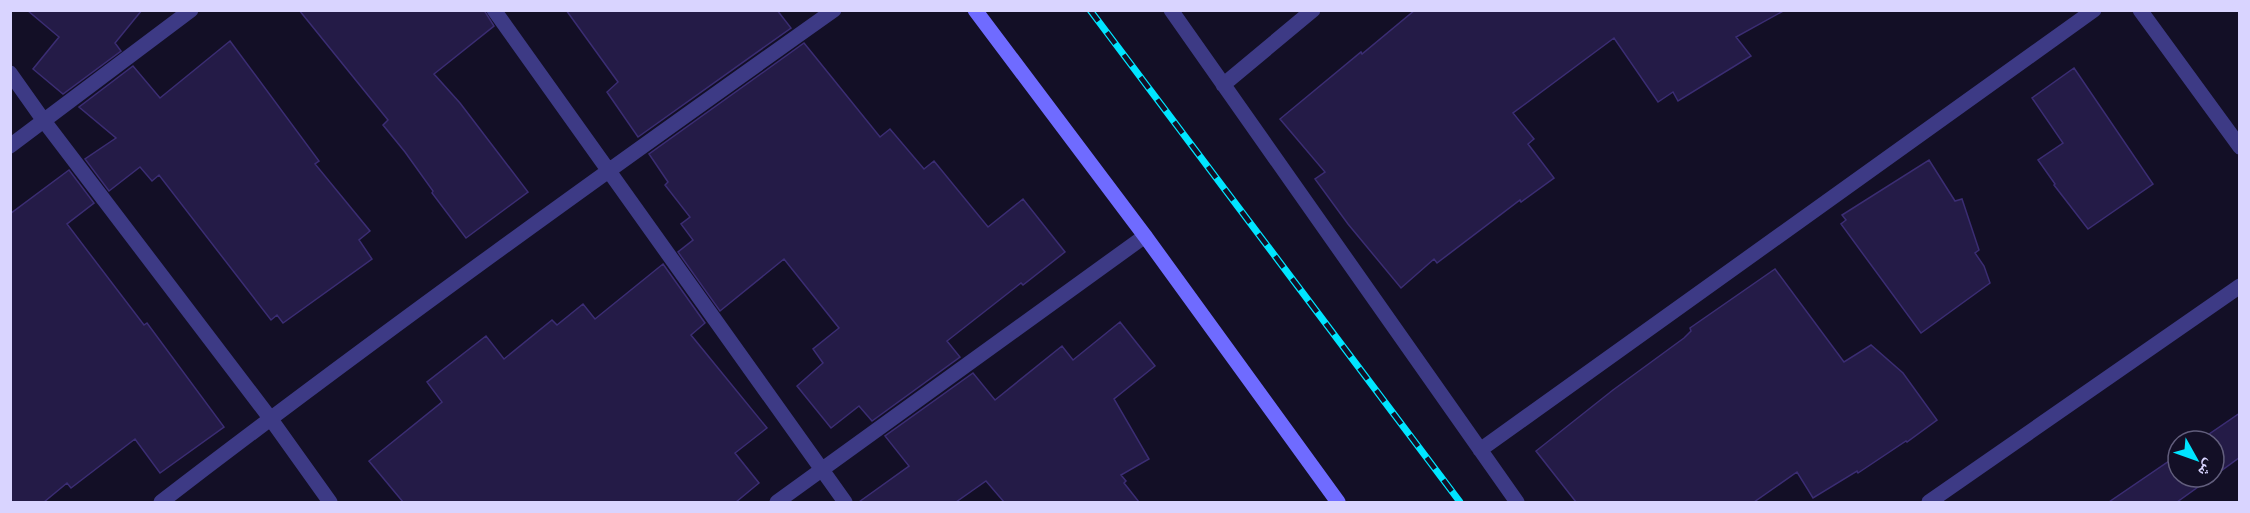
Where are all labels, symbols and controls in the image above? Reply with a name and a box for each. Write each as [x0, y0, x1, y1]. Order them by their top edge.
north arrow [2166, 429, 2226, 489]
text: ش [2194, 456, 2220, 481]

